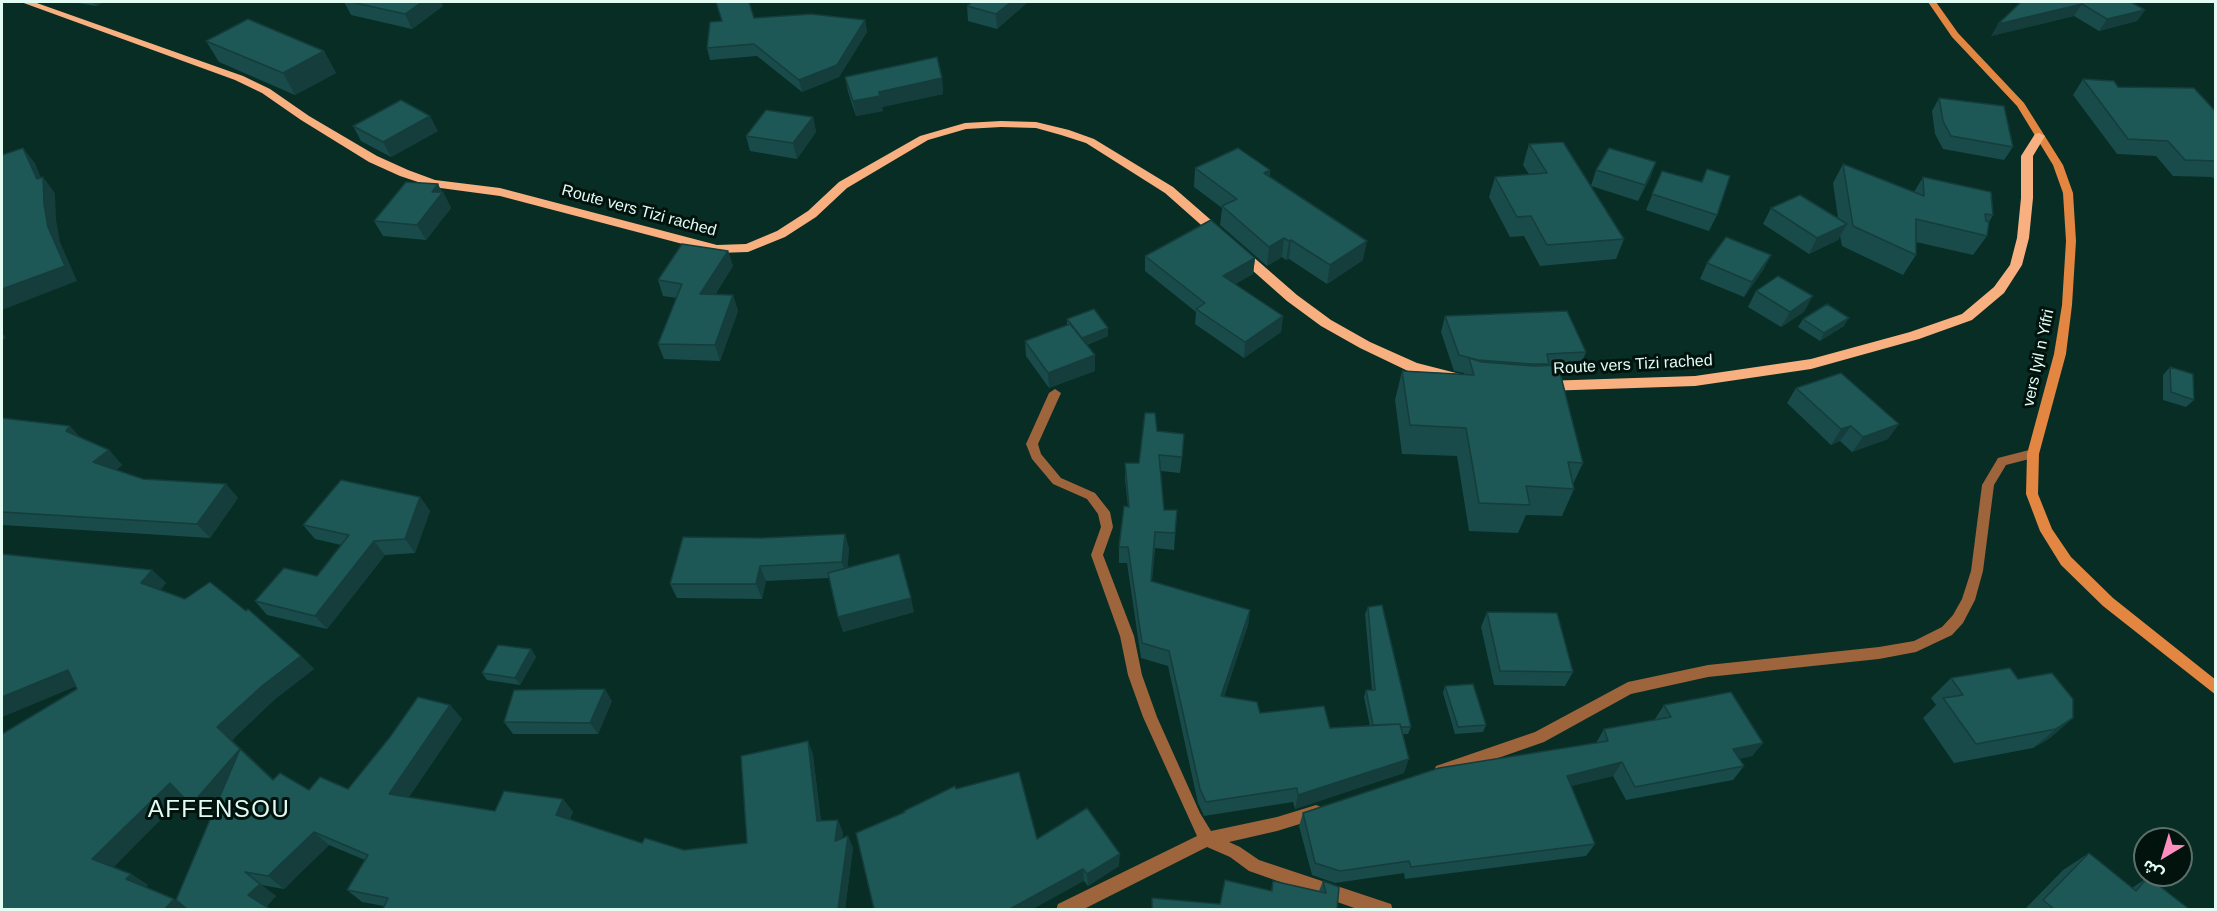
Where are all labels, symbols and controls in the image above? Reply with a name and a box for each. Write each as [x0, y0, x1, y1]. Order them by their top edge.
street label: Route vers Tizi rached [559, 181, 719, 241]
street label: vers Iγil n Yifri [2019, 308, 2059, 408]
street label: Route vers Tizi rached [1553, 351, 1713, 379]
district label: AFFENSOU [148, 796, 290, 824]
north arrow [2133, 827, 2193, 887]
text: ش [2139, 857, 2167, 883]

